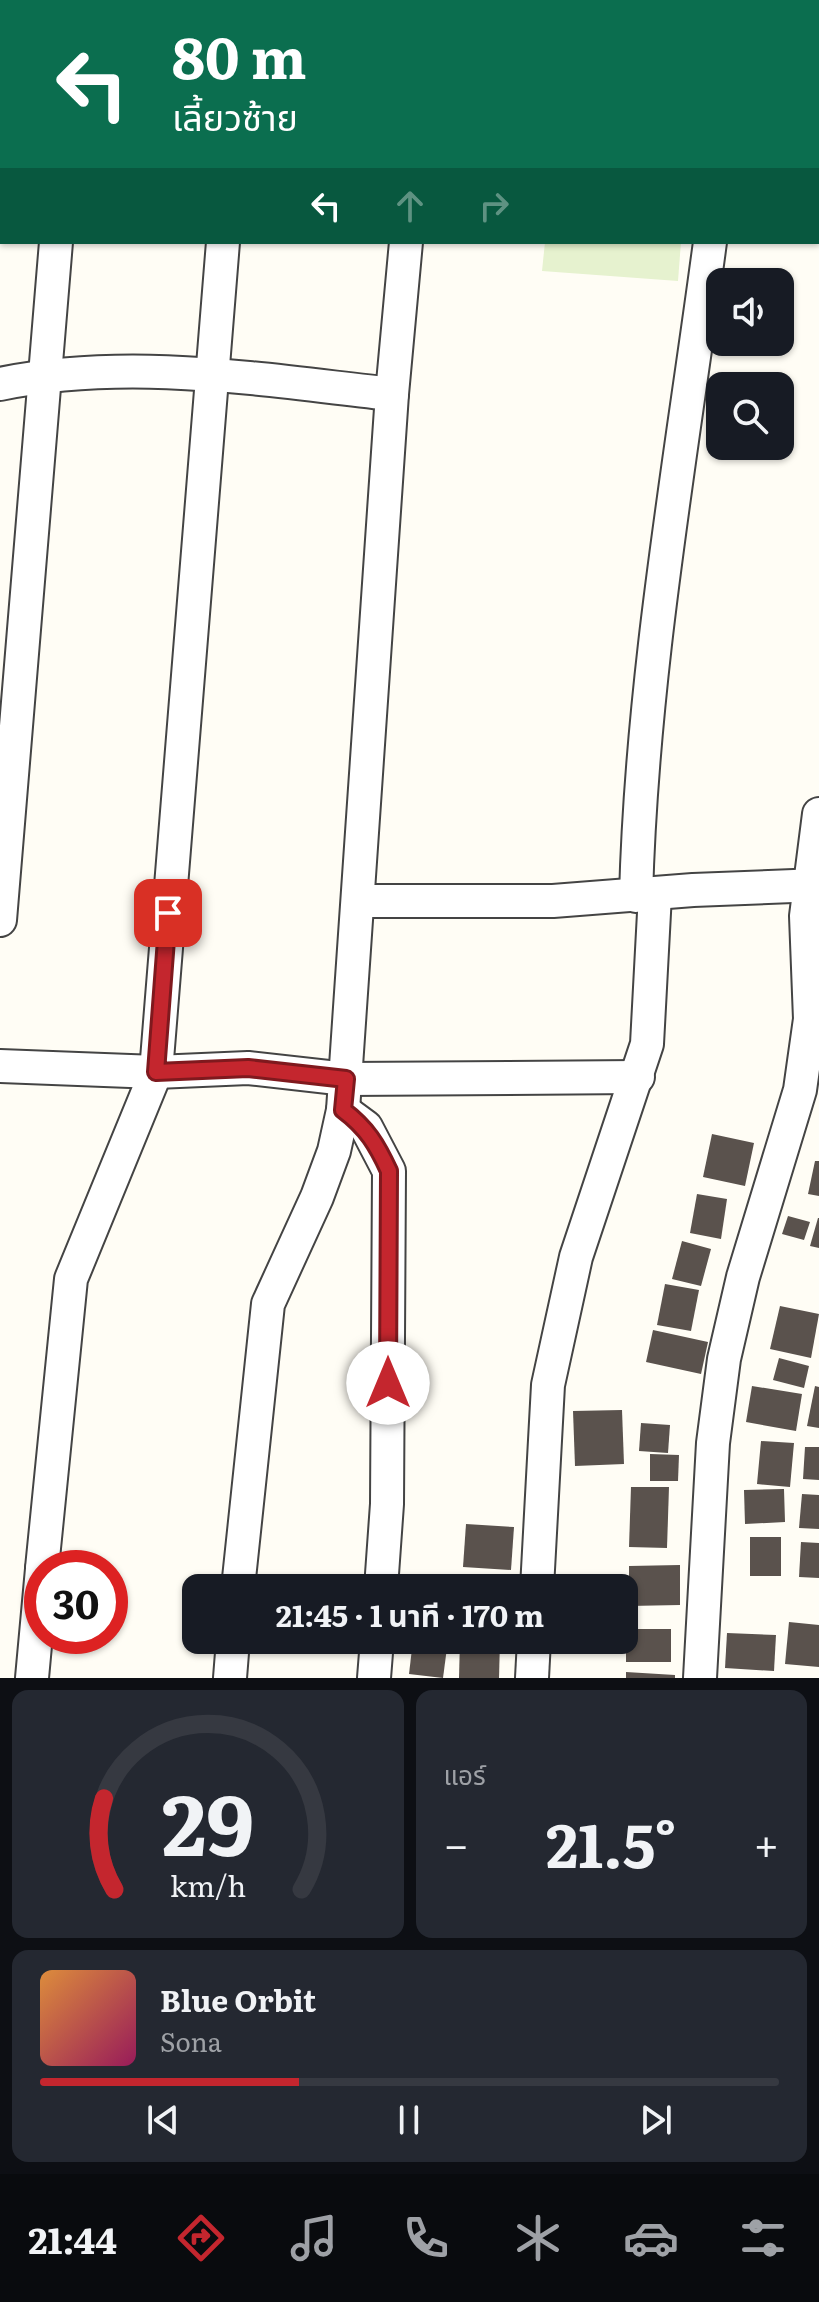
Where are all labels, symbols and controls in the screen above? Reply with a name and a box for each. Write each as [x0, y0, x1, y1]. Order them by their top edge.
text: 80 m [172, 13, 307, 96]
icon: left [40, 32, 144, 136]
text: เลี้ยวซ้าย [172, 89, 298, 142]
icon: left [304, 184, 348, 228]
icon: ahead [388, 184, 432, 228]
icon: right [472, 184, 516, 228]
map controls [706, 268, 794, 460]
button: sound [706, 268, 794, 356]
button: search [706, 372, 794, 460]
pin [134, 879, 202, 947]
icon: arrive [146, 891, 190, 935]
position arrow [346, 1341, 430, 1425]
speed limit sign: 30 [24, 1550, 128, 1654]
text: 21:45 · 1 นาที · 170 m [276, 1592, 544, 1636]
text: แอร์ [444, 1754, 486, 1793]
text: 29 [161, 1758, 254, 1882]
text: 21.5° [546, 1797, 677, 1886]
text: − [444, 1809, 469, 1875]
text: + [753, 1809, 779, 1875]
text: km/h [170, 1863, 246, 1906]
text: Blue Orbit [160, 1977, 316, 2021]
text: Sona [160, 2021, 222, 2060]
icon: previous [141, 2098, 185, 2142]
icon: pause [387, 2098, 431, 2142]
icon: next [634, 2098, 678, 2142]
icon: directions [173, 2210, 229, 2266]
icon: music [286, 2210, 342, 2266]
icon: phone [398, 2210, 454, 2266]
icon: climate [510, 2210, 566, 2266]
icon: car [623, 2210, 679, 2266]
icon: filters [735, 2210, 791, 2266]
text: 21:44 [28, 2212, 117, 2265]

